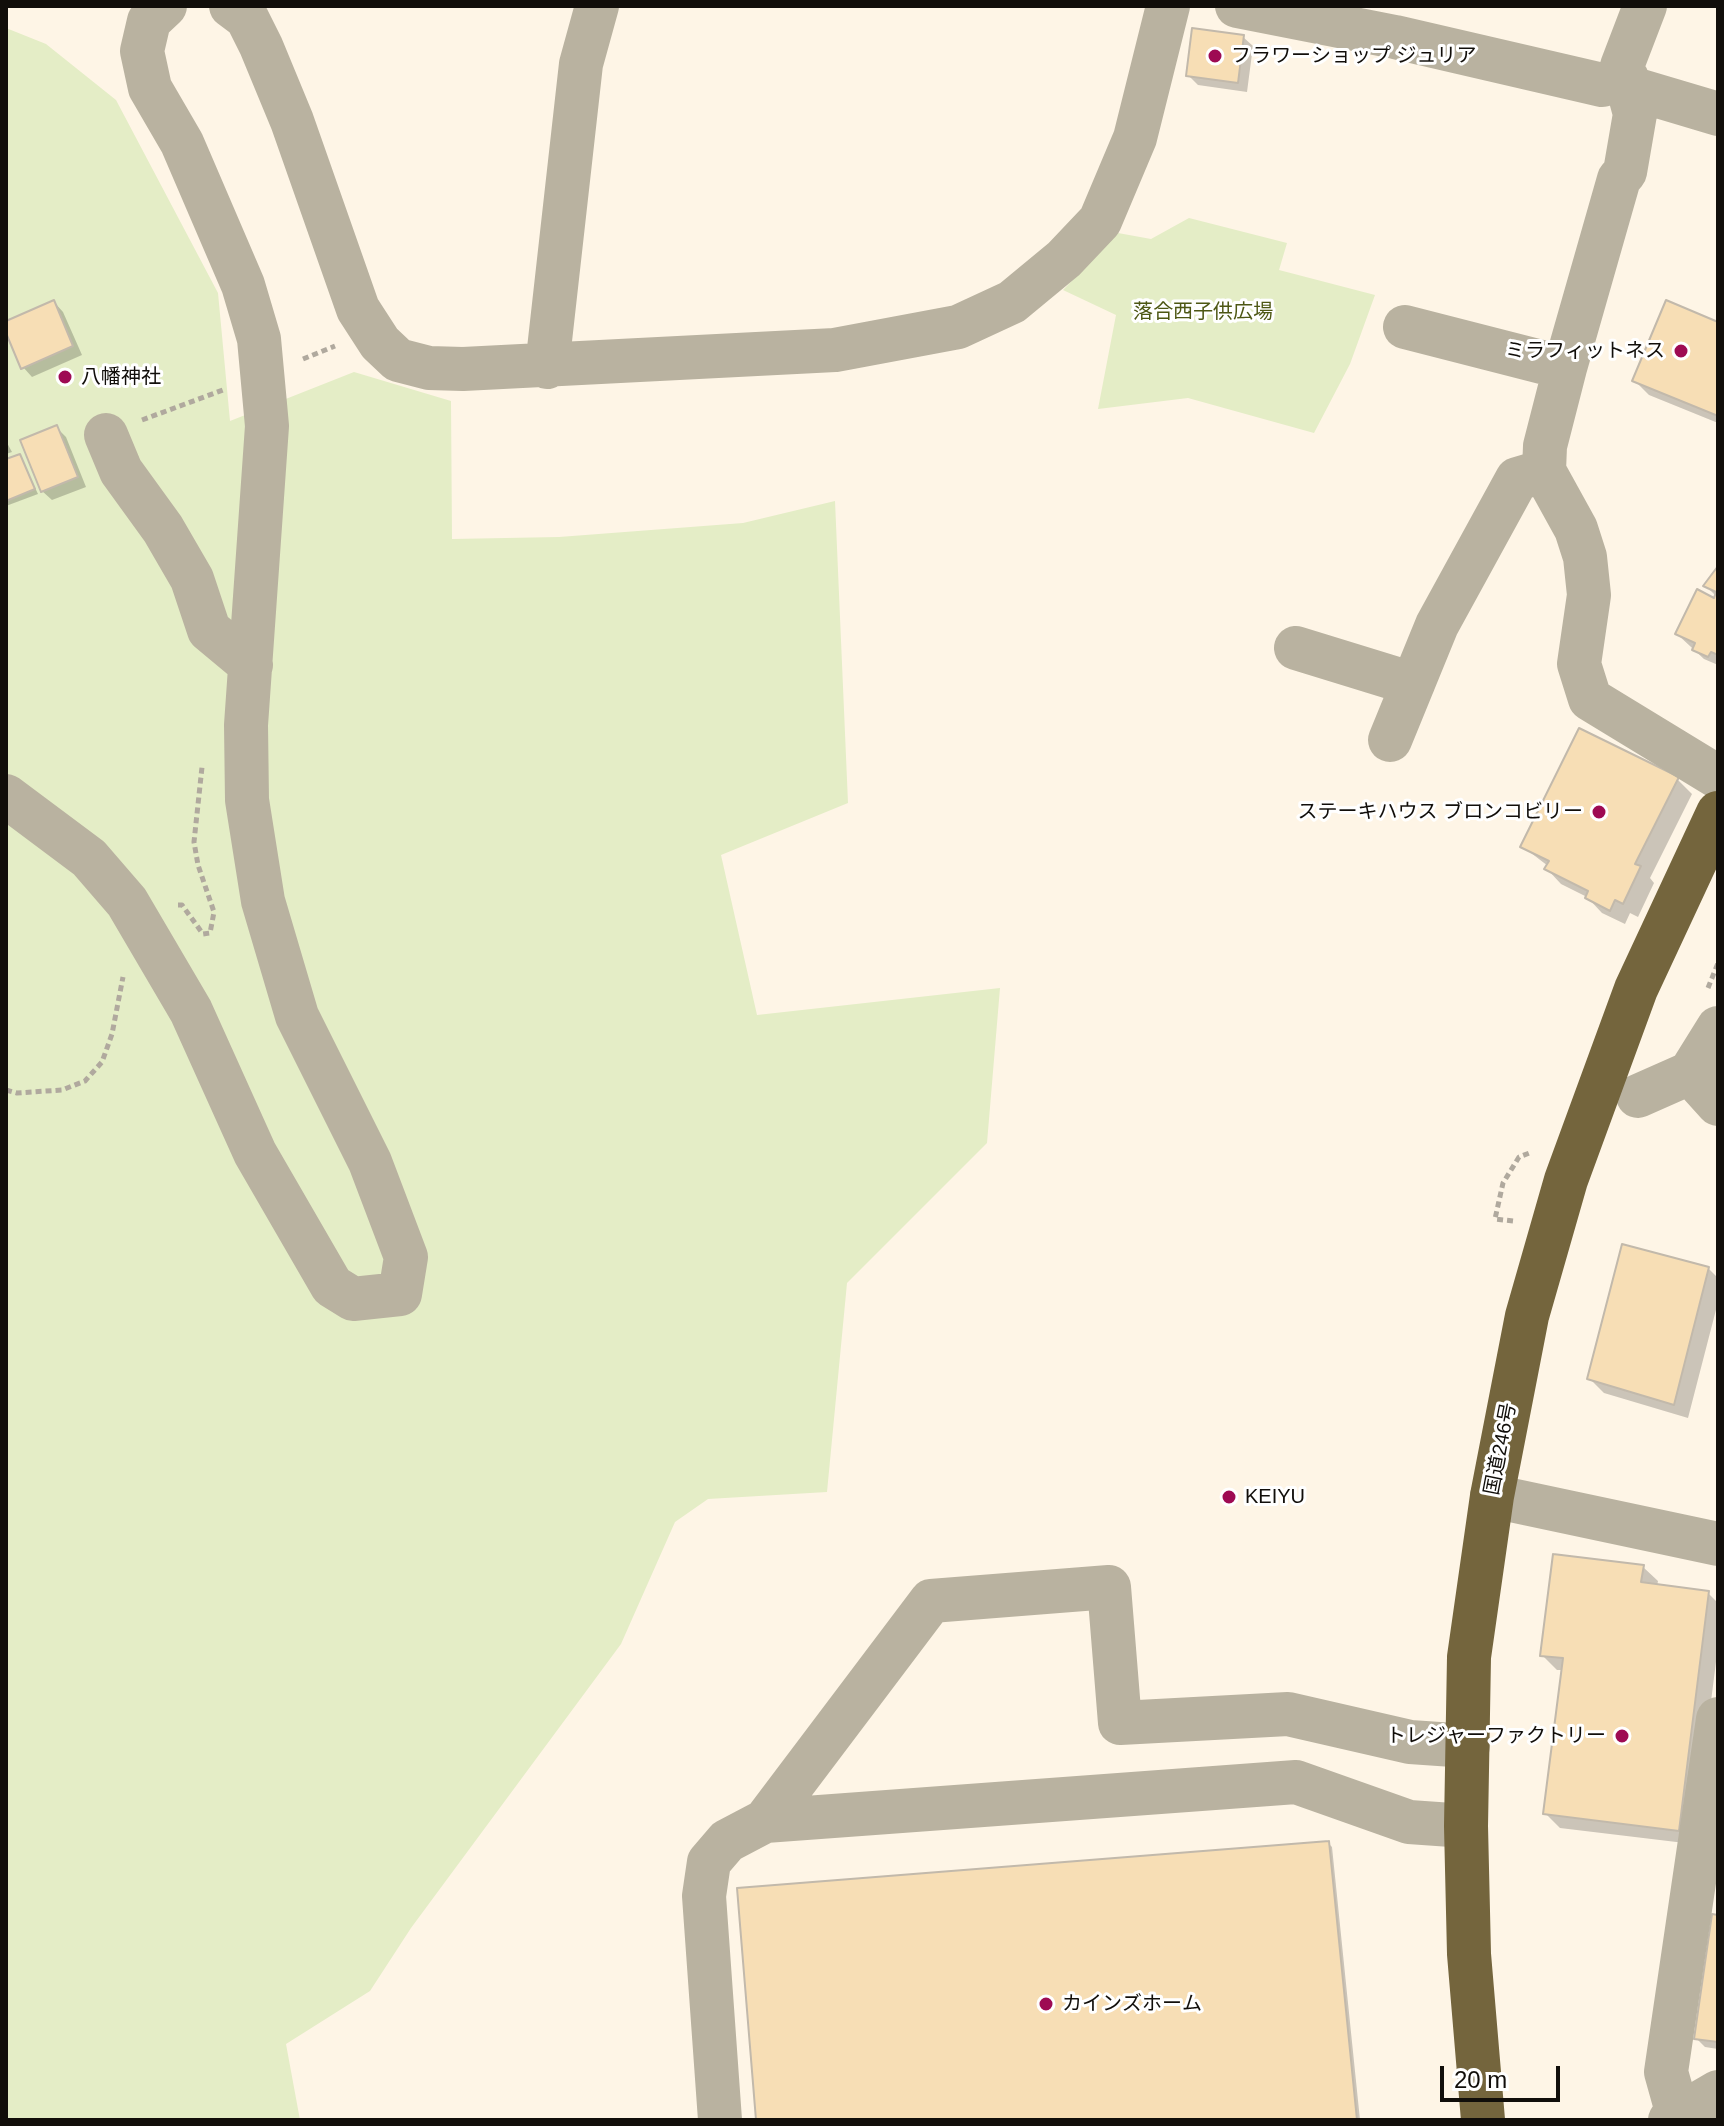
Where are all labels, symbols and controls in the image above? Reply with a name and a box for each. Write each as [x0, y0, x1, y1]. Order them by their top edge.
place label: フラワーショップ ジュリア [1231, 44, 1477, 68]
marker: フラワーショップ ジュリア [1206, 47, 1224, 65]
park label: 落合西子供広場 [1133, 300, 1273, 324]
place label: ミラフィットネス [1505, 339, 1665, 363]
marker: ミラフィットネス [1672, 342, 1690, 360]
place label: 八幡神社 [81, 365, 161, 389]
marker: 八幡神社 [56, 368, 74, 386]
place label: ステーキハウス ブロンコビリー [1297, 800, 1583, 824]
marker: ステーキハウス ブロンコビリー [1590, 803, 1608, 821]
street label: 国道246号 [1480, 1401, 1522, 1497]
place label: KEIYU [1245, 1485, 1305, 1509]
marker: KEIYU [1220, 1488, 1238, 1506]
place label: トレジャーファクトリー [1386, 1724, 1606, 1748]
marker: トレジャーファクトリー [1613, 1727, 1631, 1745]
place label: カインズホーム [1062, 1992, 1202, 2016]
marker: カインズホーム [1037, 1995, 1055, 2013]
scale bar [1444, 2050, 1564, 2100]
text: 20 m [1454, 2066, 1507, 2093]

